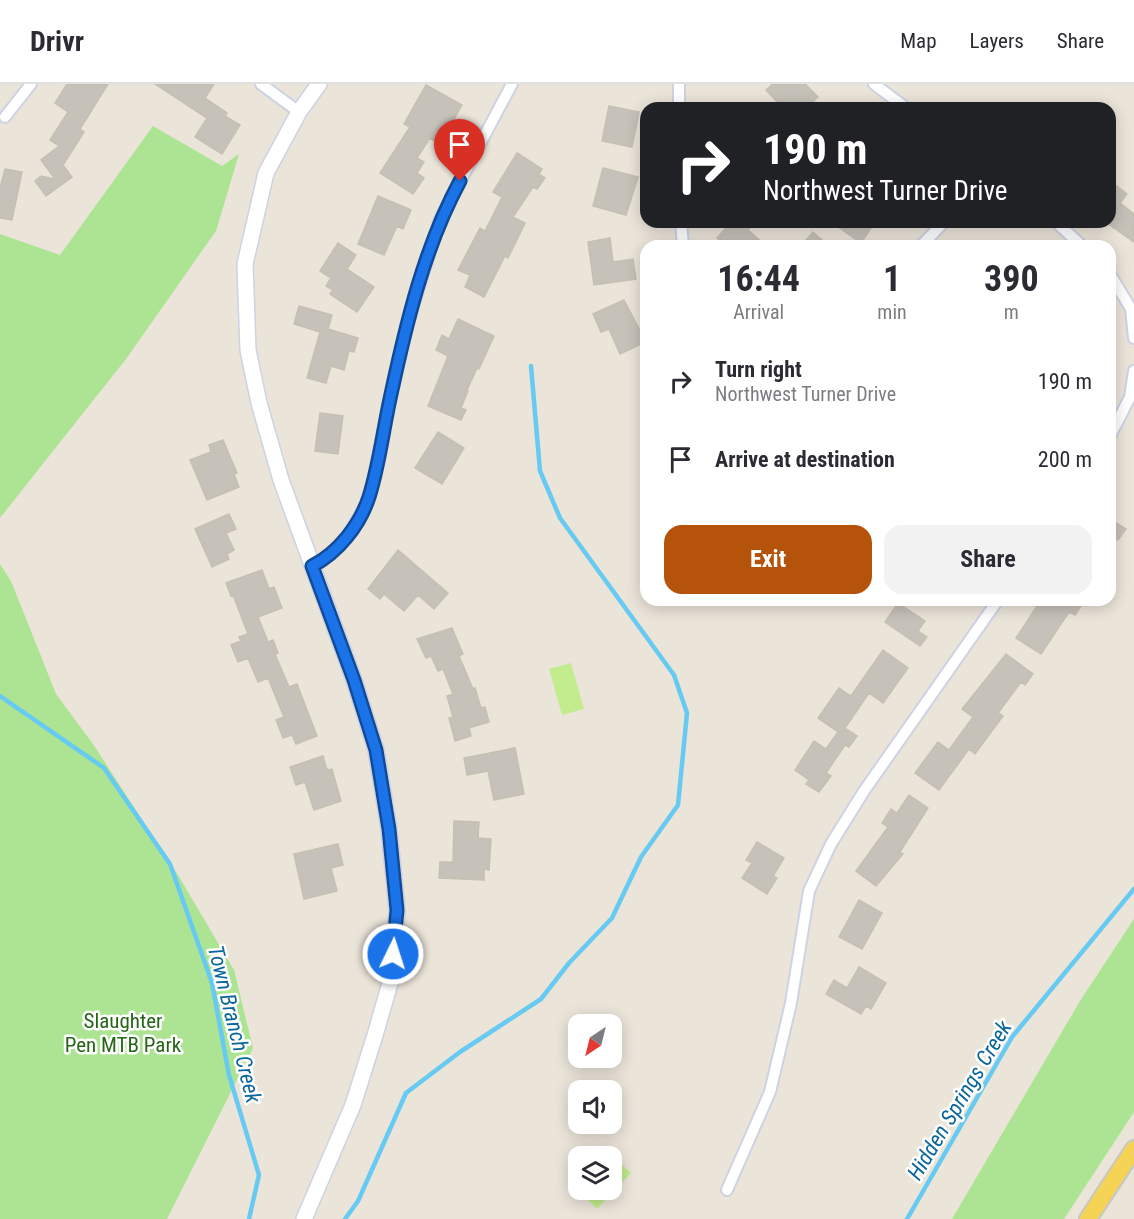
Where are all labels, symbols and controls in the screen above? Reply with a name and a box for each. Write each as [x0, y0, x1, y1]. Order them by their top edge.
text: Drivr [30, 25, 84, 58]
text: Map [900, 29, 937, 53]
text: Layers [970, 29, 1024, 53]
text: Share [1057, 29, 1104, 53]
pin [434, 119, 485, 181]
text: 190 m [763, 125, 868, 174]
icon: right [664, 126, 742, 204]
icon: arrive [443, 128, 476, 161]
text: Northwest Turner Drive [763, 175, 1007, 207]
text: 16:44 [717, 258, 800, 300]
text: 1 [883, 258, 901, 300]
text: 390 [984, 258, 1039, 300]
text: Arrival [733, 300, 784, 324]
text: min [877, 300, 907, 324]
text: m [1004, 300, 1019, 324]
text: Turn right [715, 357, 802, 382]
icon: right [664, 365, 697, 398]
text: 190 m [1038, 369, 1092, 394]
text: Northwest Turner Drive [715, 382, 896, 406]
icon: arrive [664, 443, 697, 476]
text: Arrive at destination [715, 447, 895, 472]
text: 200 m [1038, 447, 1092, 472]
button: Exit [664, 525, 872, 594]
button: Share [884, 525, 1092, 594]
position arrow [361, 922, 425, 986]
water label: Town Branch Creek [203, 943, 266, 1106]
park label: Slaughter Pen MTB Park [65, 1009, 182, 1057]
north arrow [568, 1014, 622, 1068]
map controls [568, 1014, 622, 1200]
water label: Hidden Springs Creek [902, 1016, 1017, 1184]
button: sound [568, 1080, 622, 1134]
button: layers [568, 1146, 622, 1200]

